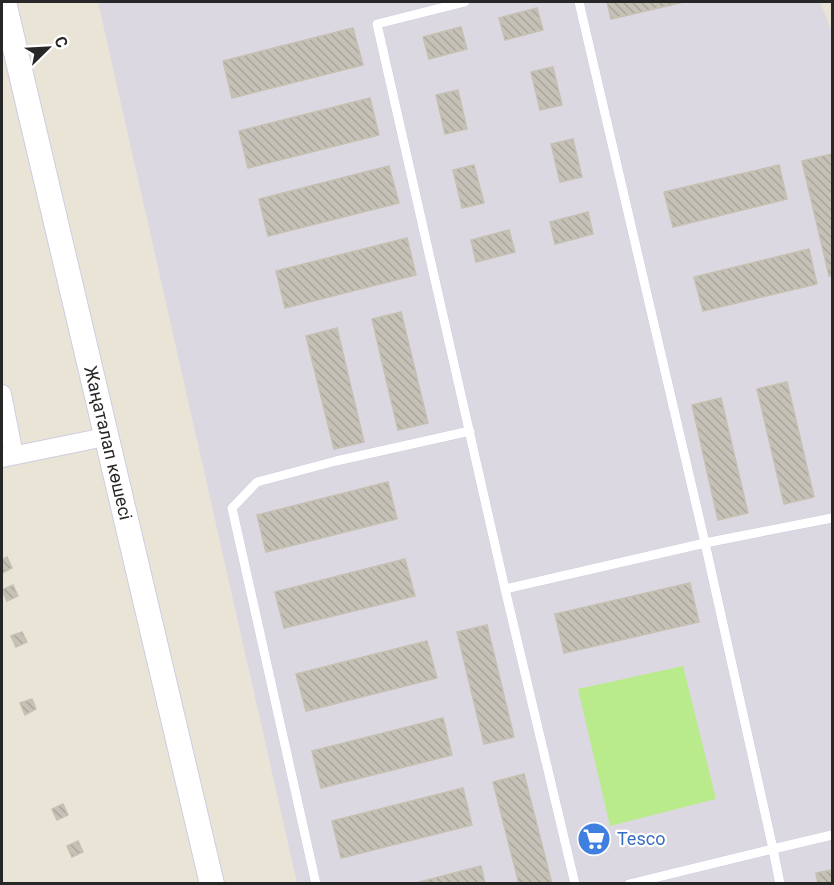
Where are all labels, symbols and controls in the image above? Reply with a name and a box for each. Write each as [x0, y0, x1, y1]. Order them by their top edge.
north arrow [18, 18, 78, 78]
text: С [50, 33, 72, 51]
street label: Жаңаталап көшесі [80, 364, 137, 522]
supermarket icon: Tesco [576, 821, 612, 857]
place label: Tesco [617, 828, 665, 849]

